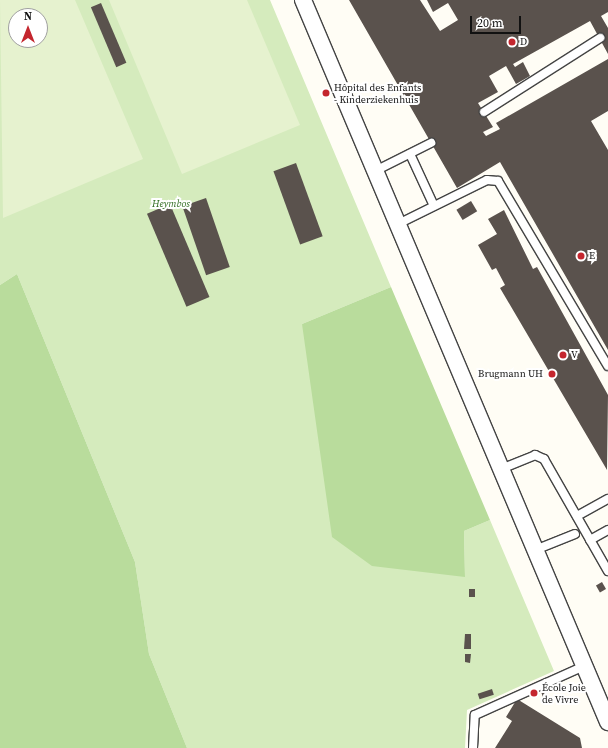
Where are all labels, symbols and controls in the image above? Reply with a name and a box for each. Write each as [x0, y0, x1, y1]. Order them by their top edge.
north arrow [8, 8, 48, 48]
scale bar [472, 8, 523, 34]
text: N [24, 9, 32, 24]
text: 20 m [477, 15, 503, 31]
place label: D [520, 36, 527, 48]
marker: D [507, 37, 517, 47]
place label: Hôpital des Enfants - Kinderziekenhuis [334, 81, 421, 104]
marker: Hôpital des Enfants - Kinderziekenhuis [321, 88, 331, 98]
park label: Heymbos [152, 198, 190, 210]
place label: E [589, 250, 595, 262]
marker: E [576, 251, 586, 261]
place label: V [571, 349, 578, 361]
marker: V [558, 350, 568, 360]
place label: Brugmann UH [478, 368, 543, 380]
marker: Brugmann UH [546, 368, 558, 380]
place label: École Joie de Vivre [542, 681, 586, 704]
marker: École Joie de Vivre [529, 688, 539, 698]

